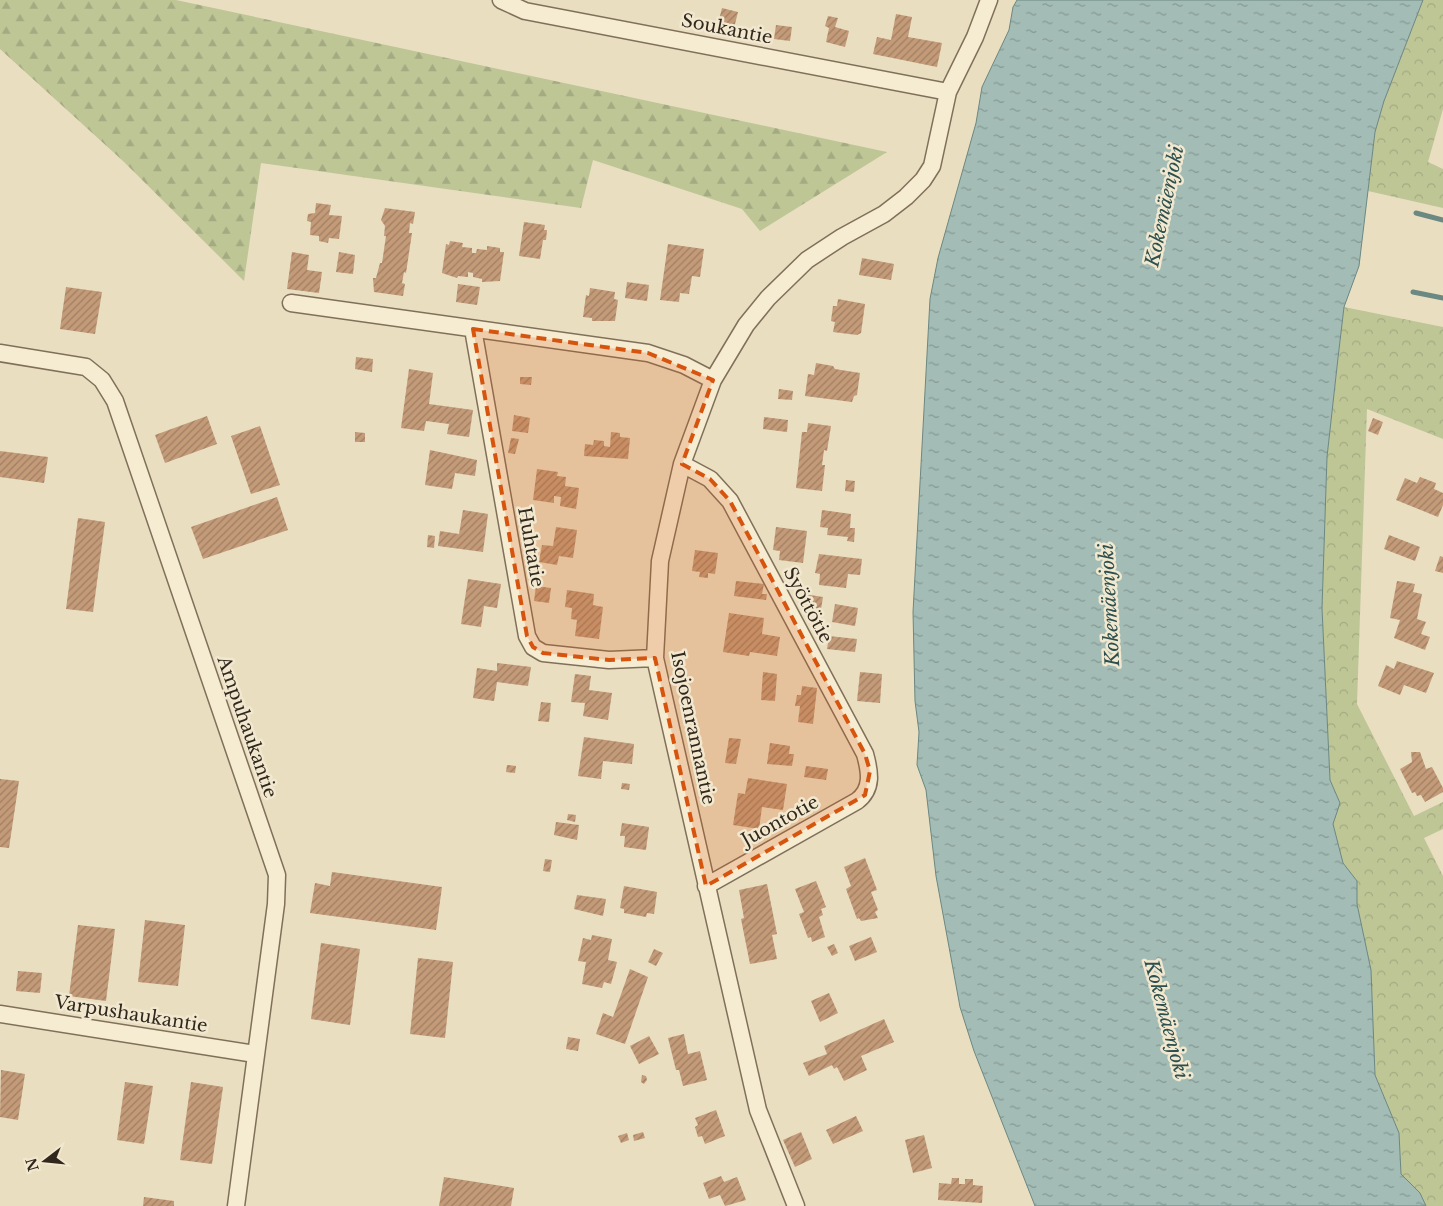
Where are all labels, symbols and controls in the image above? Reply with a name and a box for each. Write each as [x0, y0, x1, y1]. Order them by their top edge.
street label: Soukantie [680, 9, 774, 49]
water label: Kokemäenjoki [1140, 143, 1189, 270]
street label: Huhtatie [513, 505, 549, 589]
water label: Kokemäenjoki [1095, 542, 1124, 668]
street label: Syöttötie [779, 563, 837, 647]
street label: Isojoenrannantie [666, 649, 720, 807]
street label: Ampuhaukantie [212, 652, 282, 801]
street label: Juontotie [736, 791, 822, 852]
water label: Kokemäenjoki [1139, 956, 1194, 1082]
street label: Varpushaukantie [52, 991, 209, 1037]
north arrow [20, 1136, 70, 1186]
text: N [22, 1156, 43, 1173]

